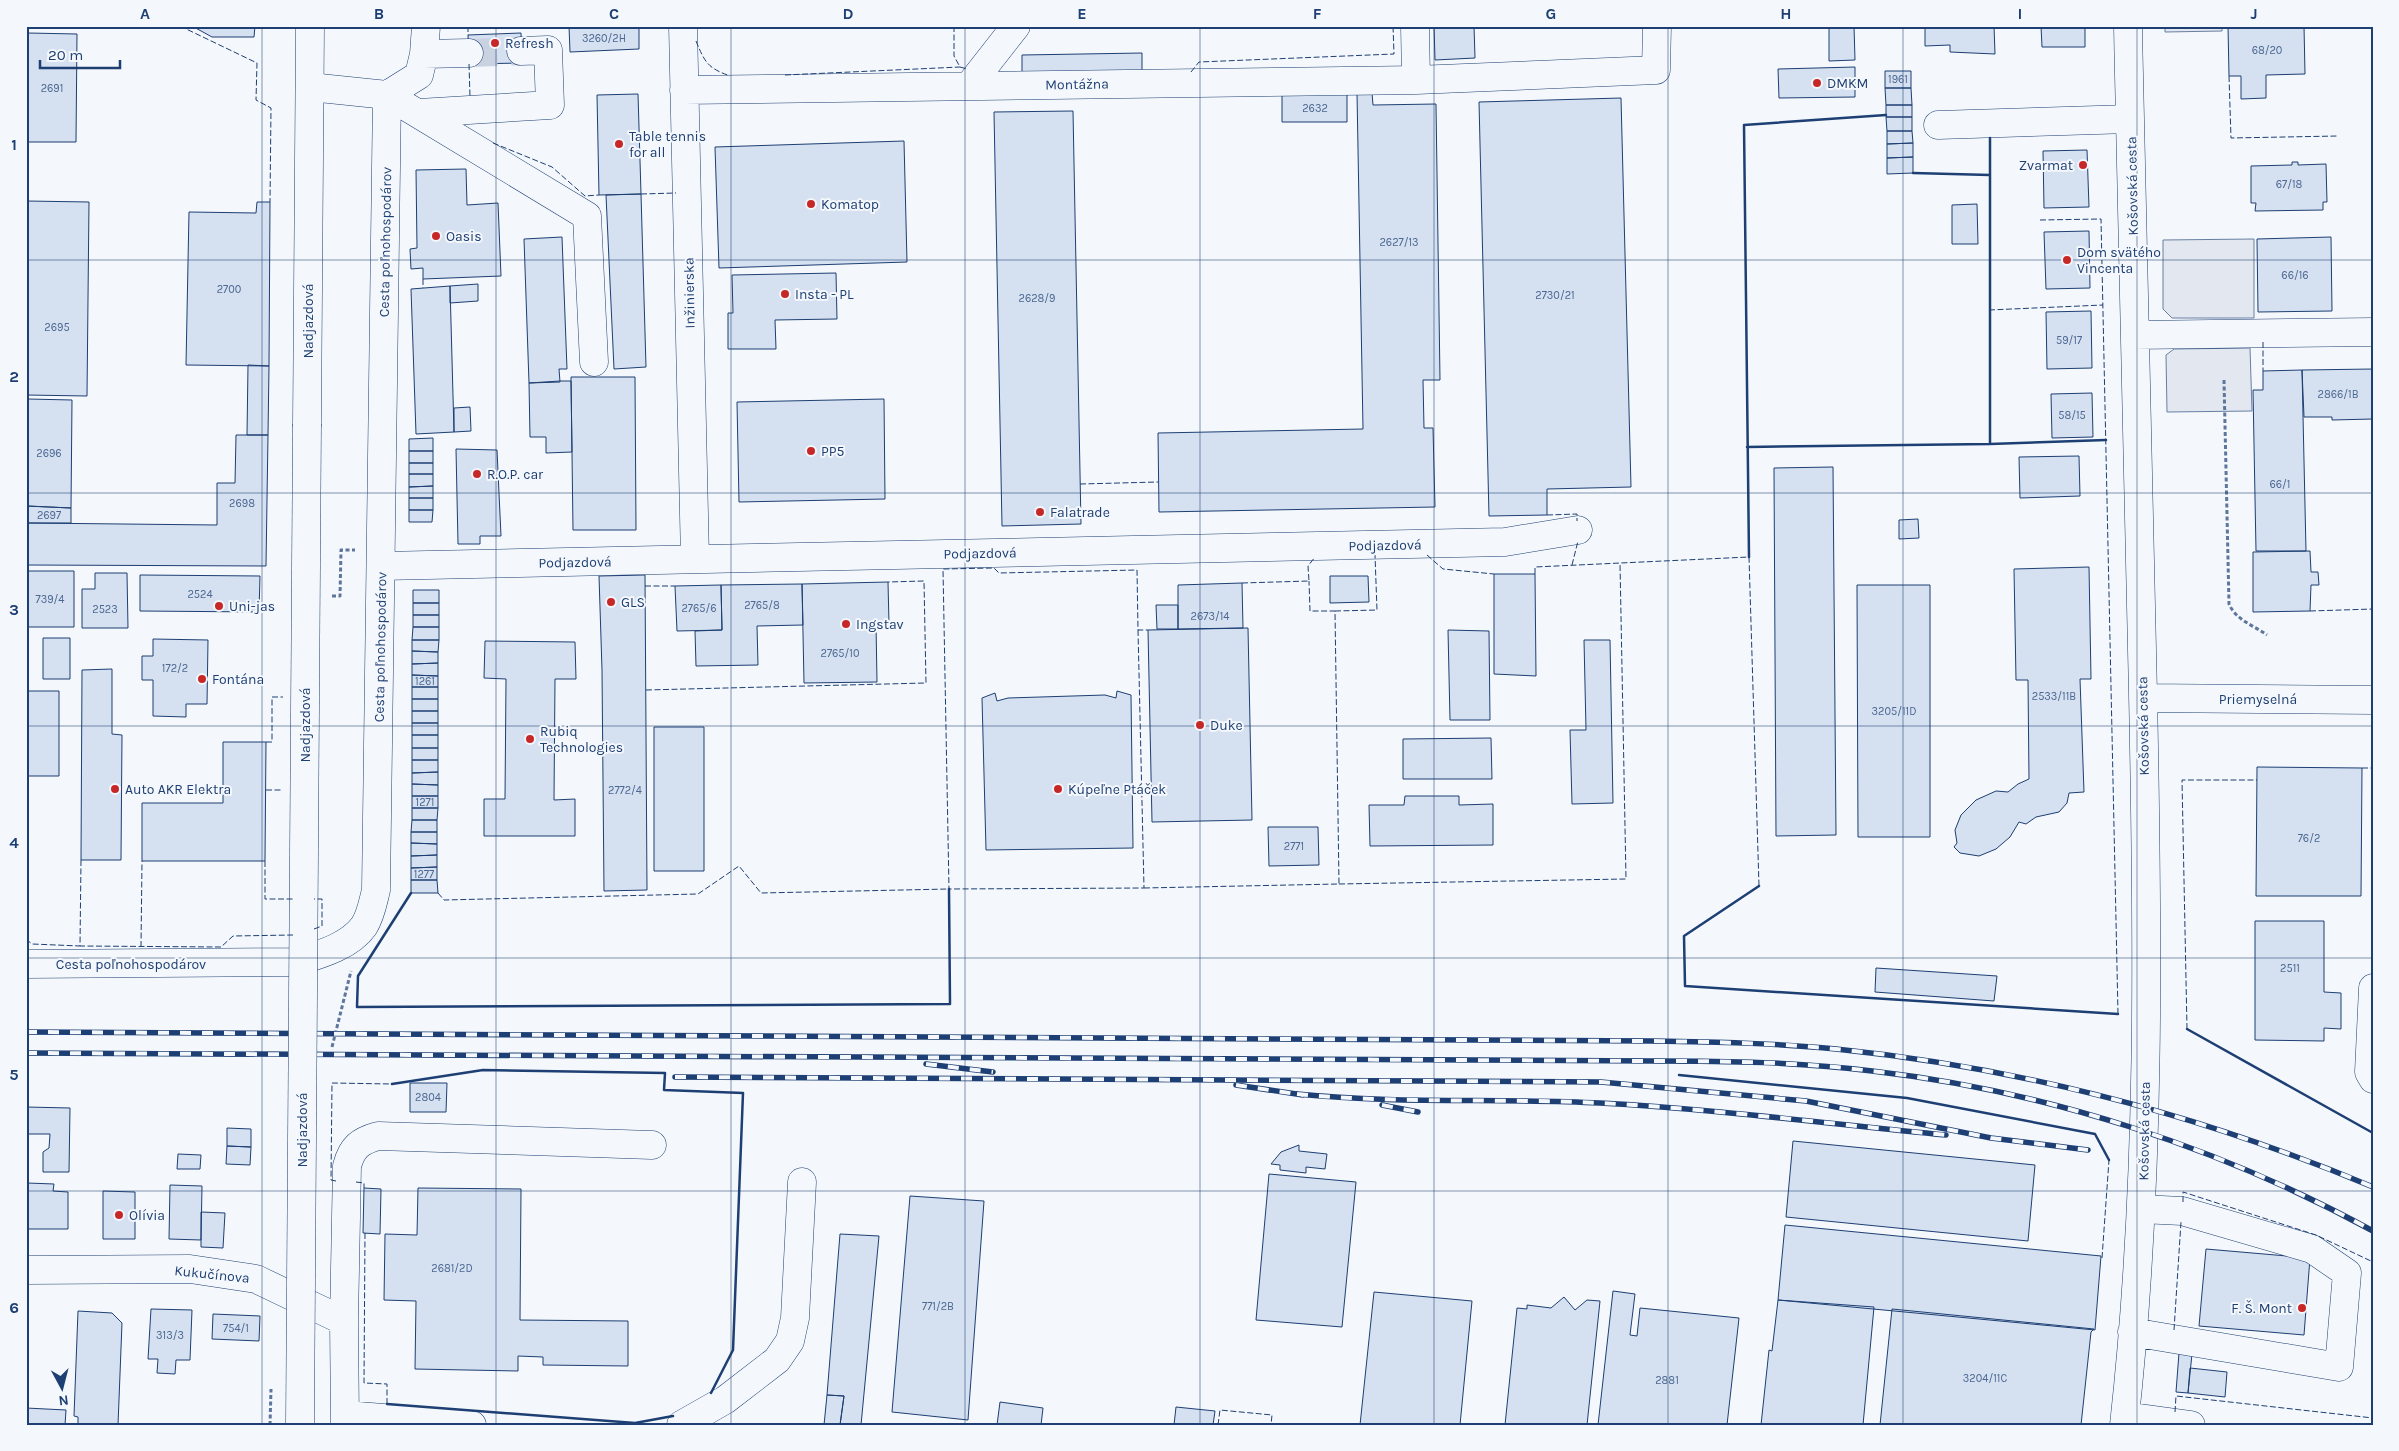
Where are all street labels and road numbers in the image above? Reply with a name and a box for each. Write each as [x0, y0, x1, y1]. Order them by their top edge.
street label: Montážna [1045, 75, 1109, 94]
street label: Košovská cesta [2123, 136, 2142, 236]
street label: Cesta poľnohospodárov [376, 167, 395, 317]
street label: Inžinierska [680, 257, 699, 329]
street label: Nadjazdová [300, 283, 317, 359]
street label: Podjazdová [1348, 536, 1422, 555]
street label: Podjazdová [943, 544, 1017, 563]
street label: Podjazdová [538, 553, 612, 572]
street label: Cesta poľnohospodárov [371, 572, 390, 722]
street label: Košovská cesta [2134, 676, 2153, 776]
street label: Nadjazdová [297, 687, 314, 763]
street label: Priemyselná [2219, 691, 2297, 708]
street label: Cesta poľnohospodárov [56, 956, 206, 973]
street label: Košovská cesta [2135, 1081, 2154, 1181]
street label: Nadjazdová [294, 1092, 311, 1168]
street label: Kukučínova [173, 1262, 250, 1287]

